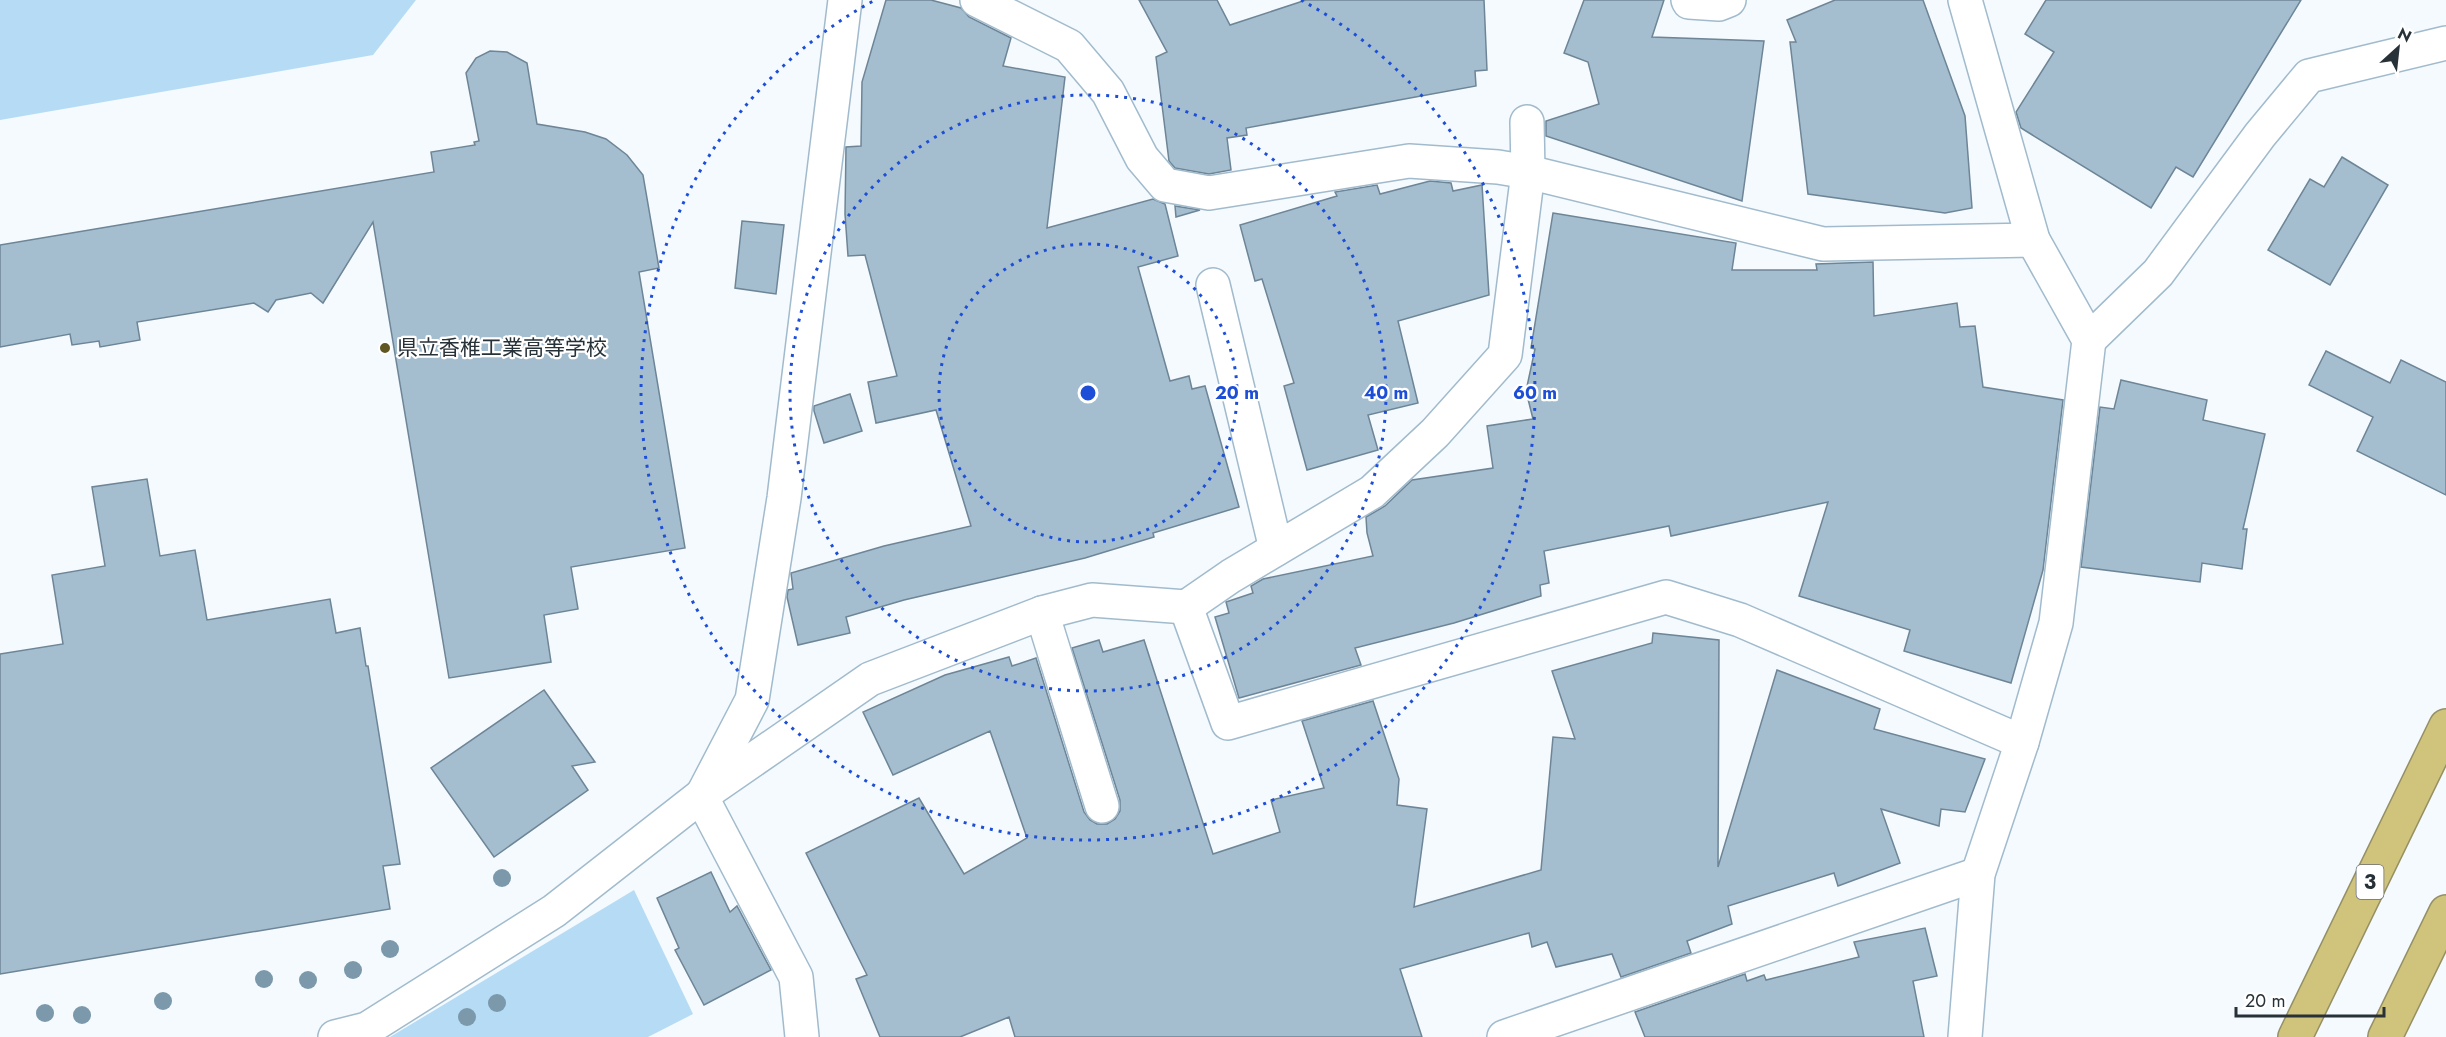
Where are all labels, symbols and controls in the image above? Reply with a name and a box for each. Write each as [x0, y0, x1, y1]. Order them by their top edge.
north arrow [2368, 18, 2428, 78]
text: N [2394, 22, 2415, 48]
place label: 県立香椎工業高等学校 [397, 333, 607, 363]
marker: 県立香椎工業高等学校 [378, 341, 392, 355]
text: 20 m [1215, 380, 1259, 406]
text: 40 m [1364, 380, 1408, 406]
text: 60 m [1513, 380, 1557, 406]
centre of rings [1078, 383, 1098, 403]
road number: 3 [2356, 865, 2384, 899]
scale bar [2236, 980, 2384, 1018]
text: 20 m [2245, 988, 2285, 1014]

